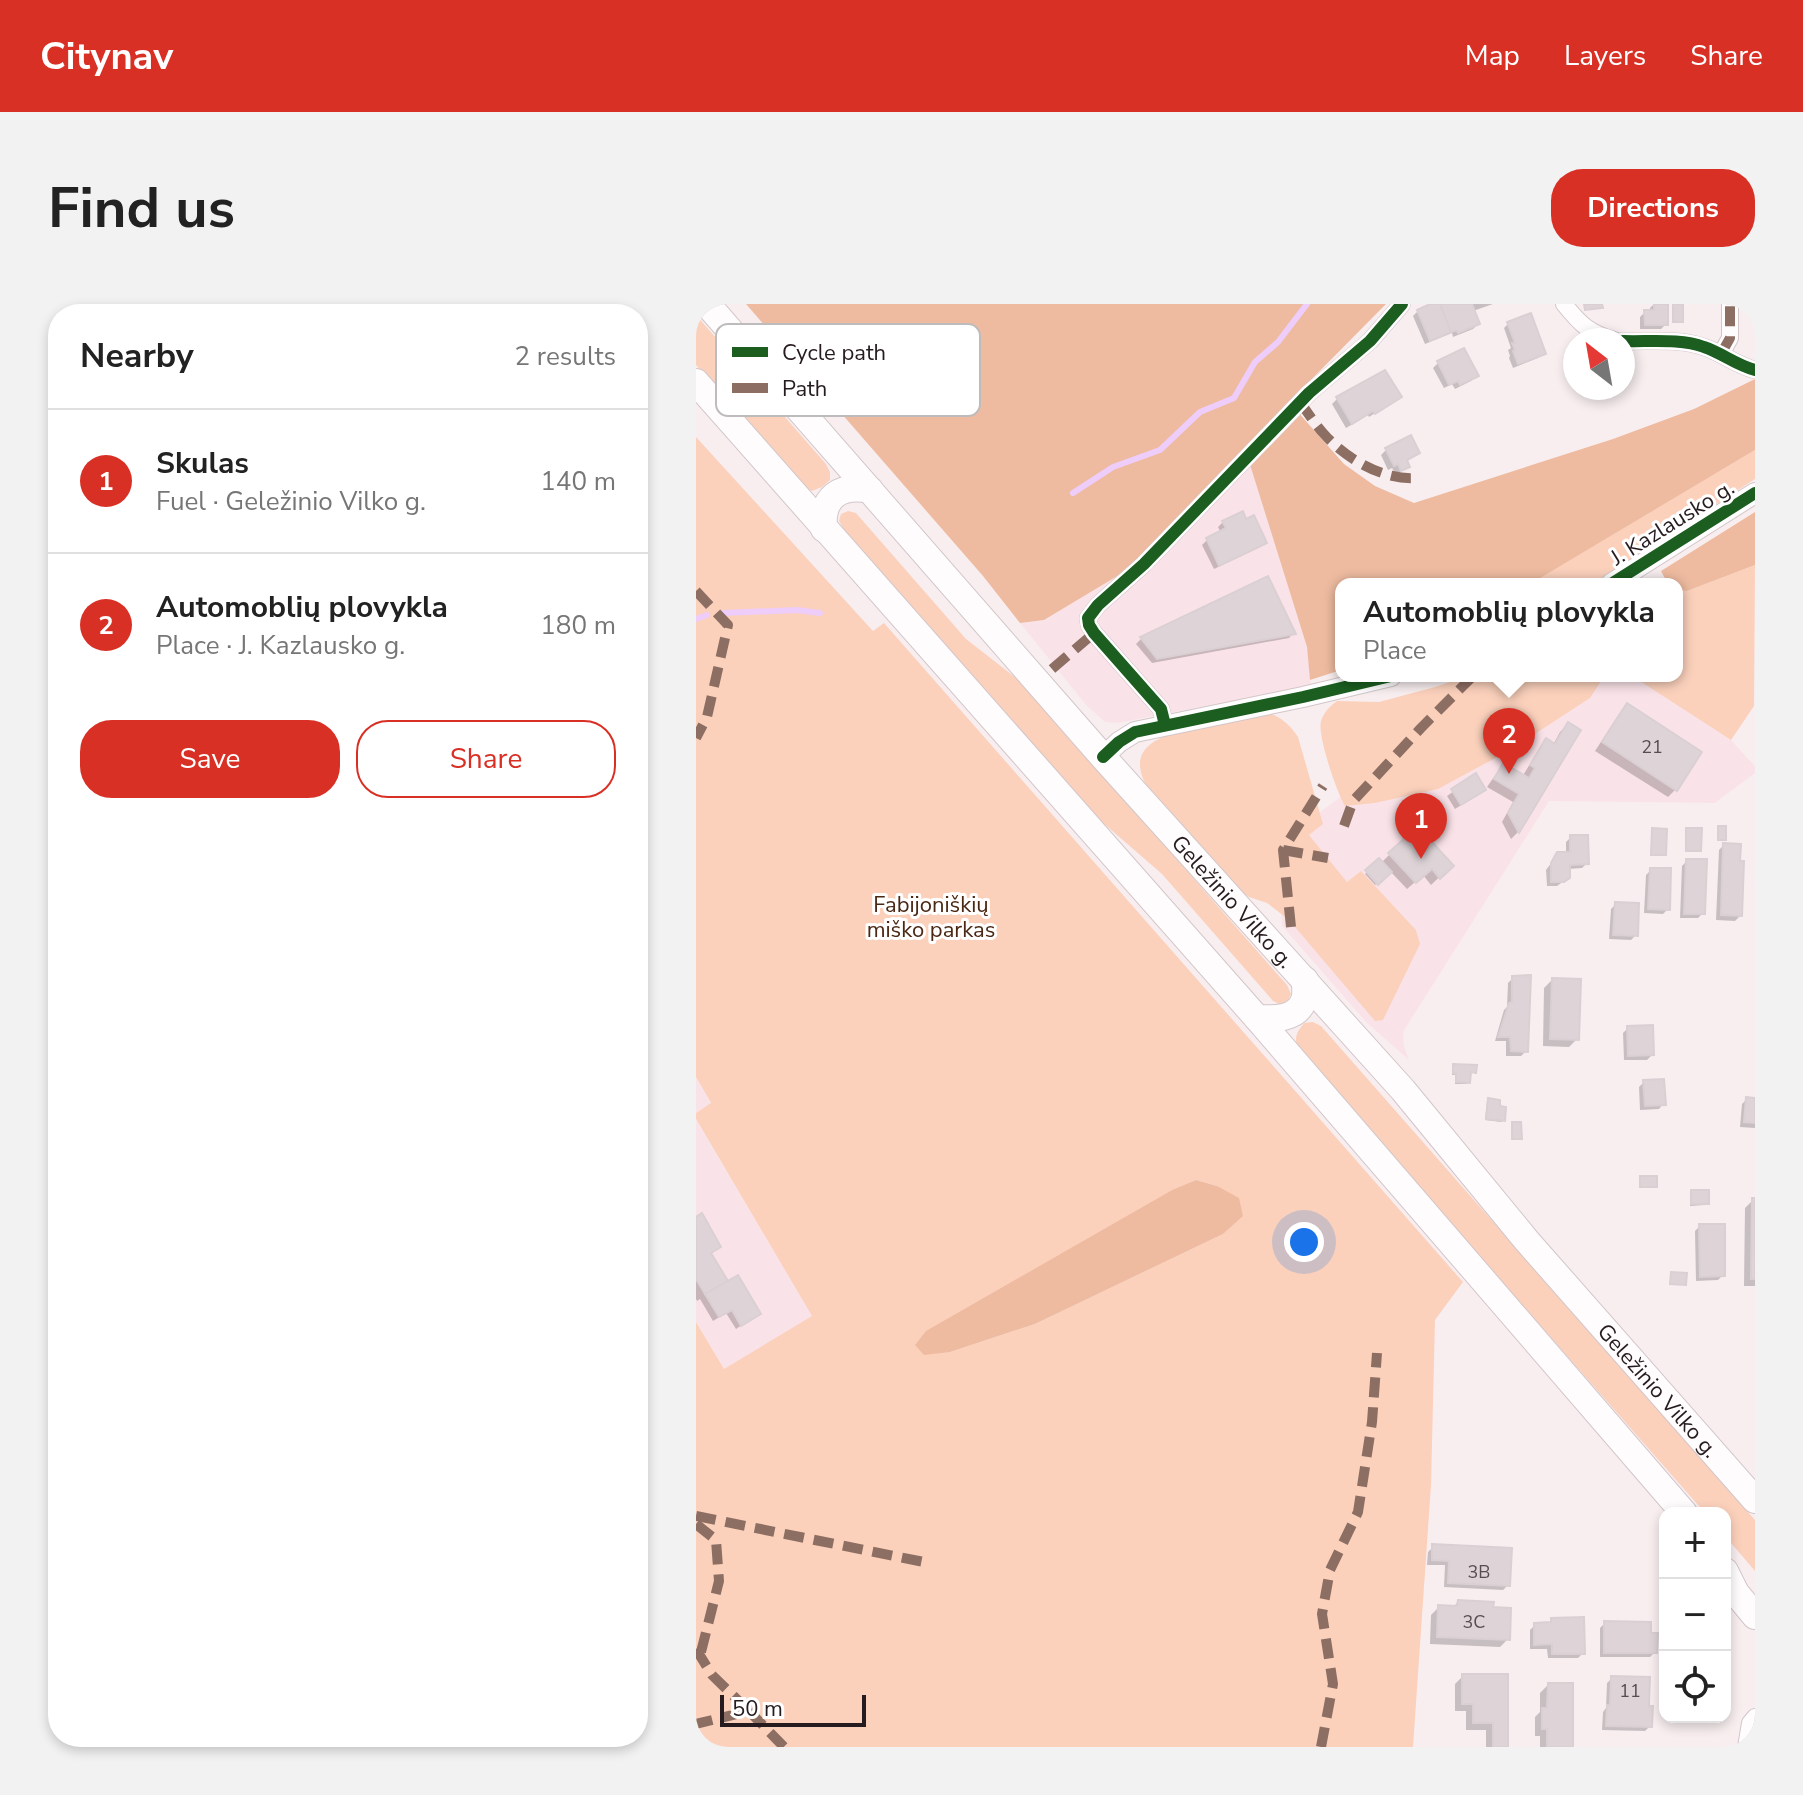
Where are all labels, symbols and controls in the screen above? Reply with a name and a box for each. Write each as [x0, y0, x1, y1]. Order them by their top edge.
text: Citynav [40, 31, 173, 82]
text: Map [1465, 37, 1520, 75]
text: Layers [1564, 37, 1646, 75]
text: Share [1690, 37, 1763, 75]
button: Directions [1551, 169, 1755, 247]
text: Find us [48, 170, 235, 247]
legend [716, 324, 980, 416]
north arrow [1563, 328, 1635, 400]
text: Nearby [80, 333, 194, 379]
text: Cycle path [782, 338, 886, 368]
text: 2 results [515, 339, 616, 374]
text: Path [782, 374, 827, 404]
text: Skulas [156, 443, 249, 484]
text: 1 [98, 464, 114, 499]
text: 140 m [540, 464, 616, 499]
street label: J. Kazlausko g. [1604, 473, 1740, 573]
text: Fuel · Geležinio Vilko g. [156, 484, 426, 519]
popup [1335, 578, 1683, 682]
text: Automoblių plovykla [156, 587, 448, 628]
text: Automoblių plovykla [1363, 592, 1655, 633]
text: 2 [98, 608, 114, 643]
text: 180 m [540, 608, 616, 643]
text: Place · J. Kazlausko g. [156, 628, 405, 663]
text: Place [1363, 633, 1427, 668]
pin: 2 [1483, 708, 1535, 774]
button: Save [80, 720, 340, 798]
button: Share [356, 720, 616, 798]
house number: 21 [1641, 735, 1663, 759]
pin: 1 [1395, 793, 1447, 859]
street label: Geležinio Vilko g. [1164, 829, 1300, 975]
park label: Fabijoniškių miško parkas [867, 890, 995, 945]
your location [1284, 1222, 1324, 1262]
street label: Geležinio Vilko g. [1590, 1317, 1725, 1465]
map controls [1659, 1507, 1731, 1723]
button: + [1659, 1507, 1731, 1579]
house number: 3B [1468, 1560, 1490, 1584]
button: − [1659, 1579, 1731, 1651]
house number: 3C [1463, 1610, 1485, 1634]
button: locate [1659, 1651, 1731, 1723]
house number: 11 [1619, 1679, 1641, 1703]
scale bar [720, 1691, 866, 1727]
text: 50 m [732, 1694, 783, 1724]

